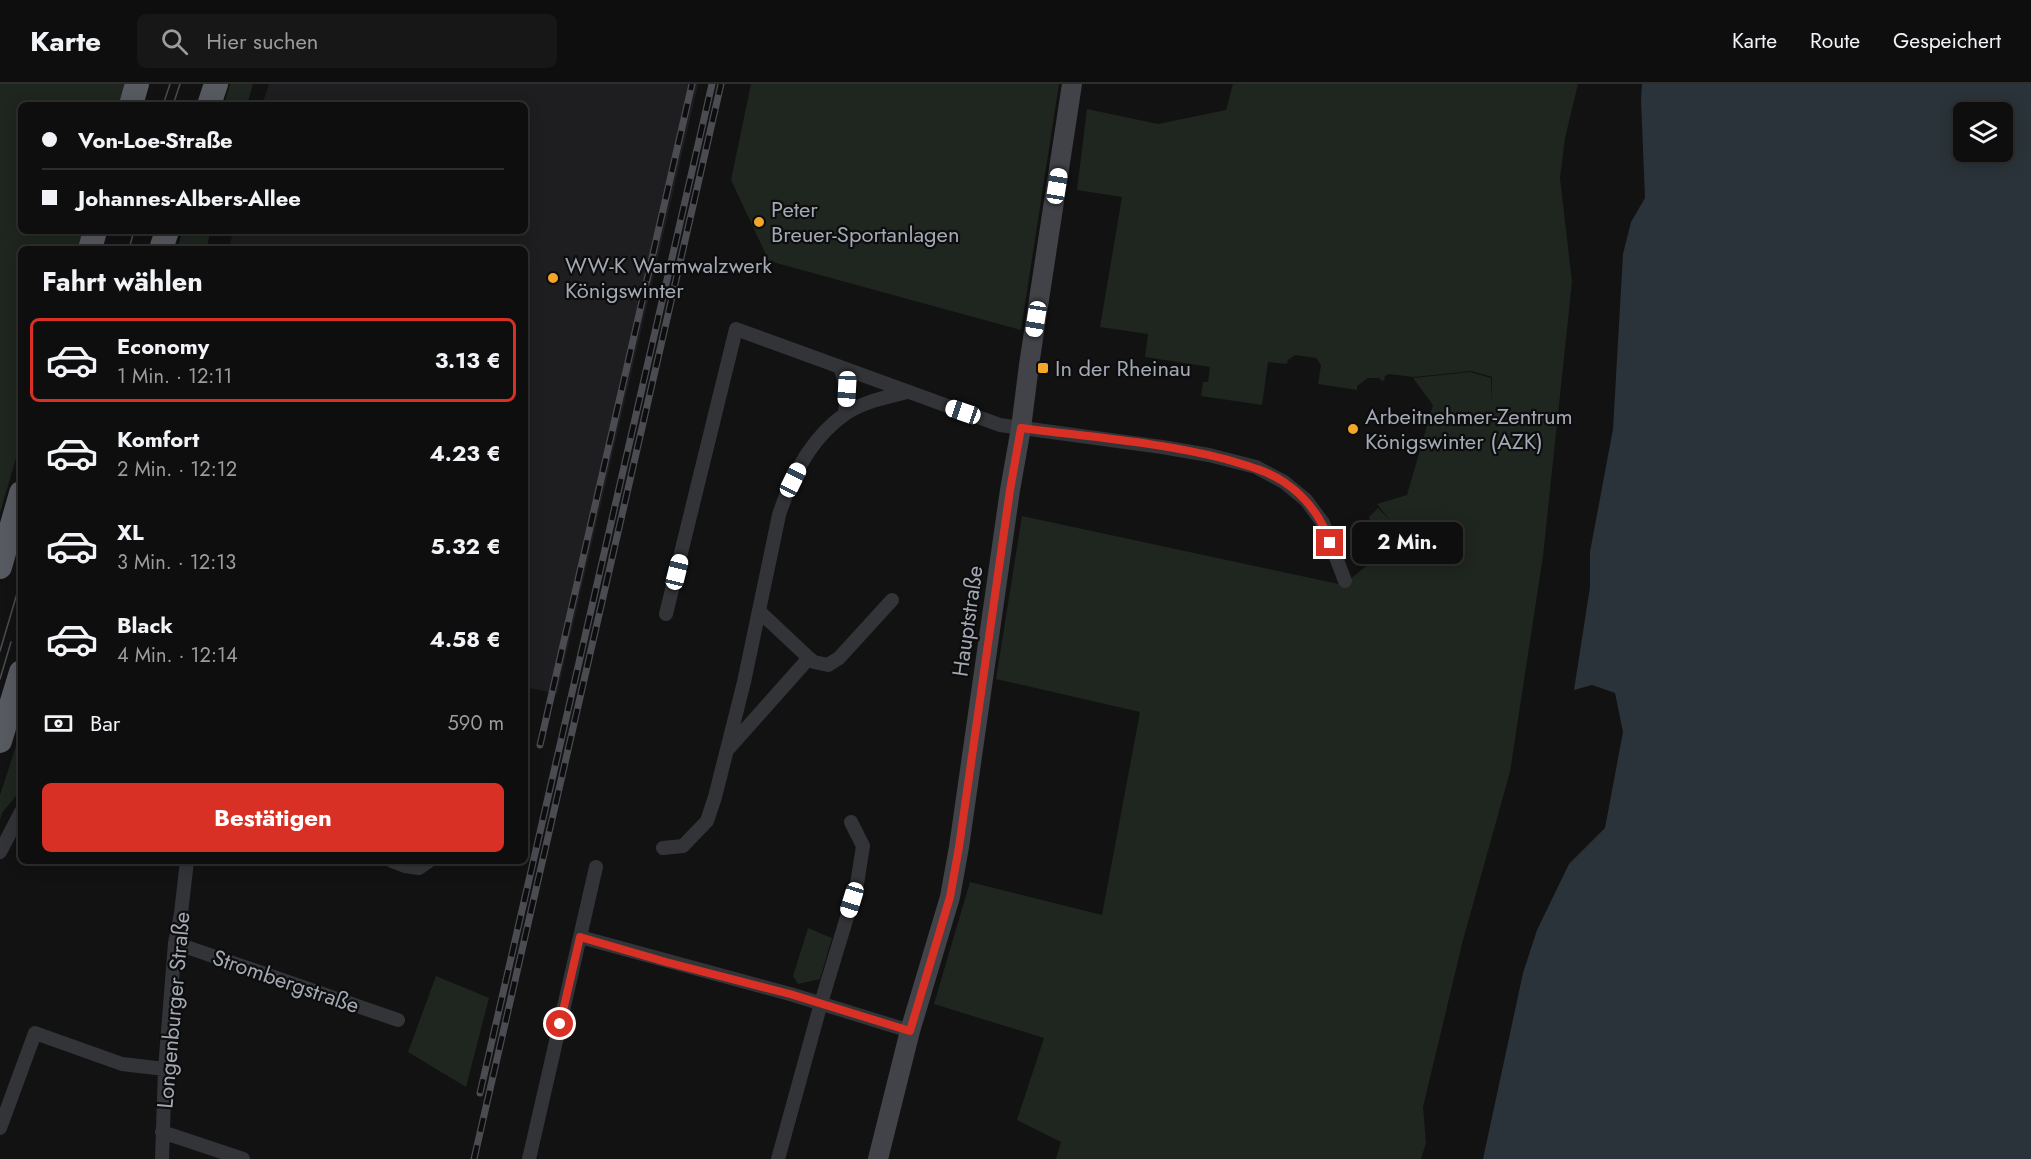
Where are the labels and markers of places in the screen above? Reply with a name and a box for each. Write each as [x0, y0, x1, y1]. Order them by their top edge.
place label: Peter Breuer-Sportanlagen [771, 193, 960, 250]
marker: Peter Breuer-Sportanlagen [752, 215, 766, 229]
place label: WW-K Warmwalzwerk Königswinter [565, 249, 772, 306]
marker: WW-K Warmwalzwerk Königswinter [546, 271, 560, 285]
place label: In der Rheinau [1055, 352, 1191, 384]
marker: In der Rheinau [1036, 361, 1050, 375]
place label: Arbeitnehmer-Zentrum Königswinter (AZK) [1365, 400, 1573, 457]
marker: Arbeitnehmer-Zentrum Königswinter (AZK) [1346, 422, 1360, 436]

